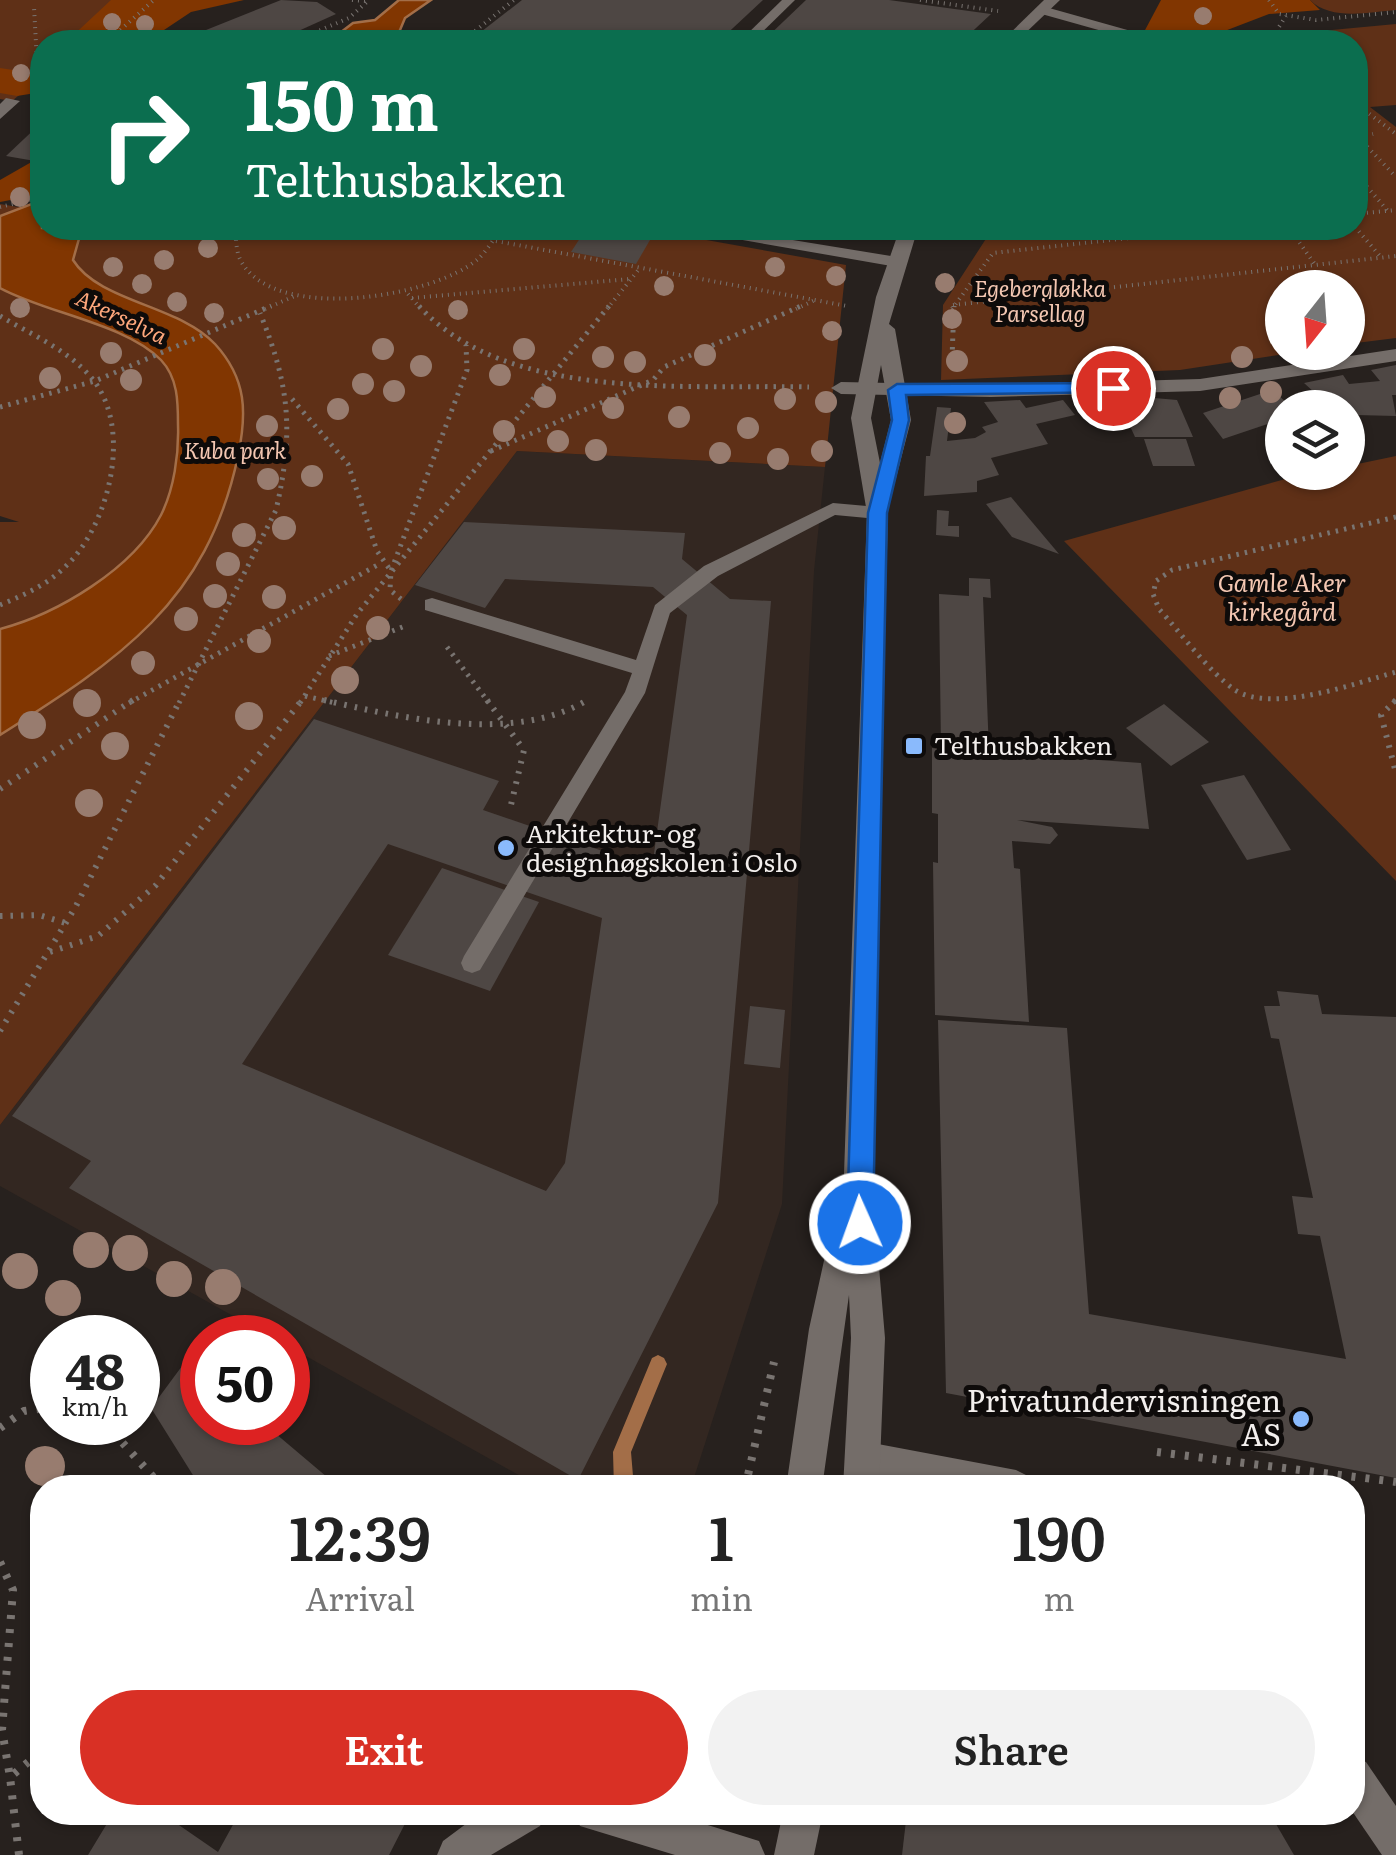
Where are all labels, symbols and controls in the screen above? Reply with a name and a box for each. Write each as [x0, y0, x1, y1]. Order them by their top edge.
text: 150 m [245, 49, 439, 153]
icon: right [80, 70, 210, 200]
text: Telthusbakken [245, 144, 566, 211]
north arrow [1265, 270, 1365, 370]
map controls [1265, 270, 1365, 490]
park label: Egebergløkka Parsellag [974, 271, 1106, 329]
water label: Akerselva [70, 280, 173, 351]
pin [1071, 346, 1156, 431]
icon: arrive [1086, 361, 1141, 416]
button: layers [1265, 390, 1365, 490]
park label: Kuba park [184, 433, 286, 466]
park label: Gamle Aker kirkegård [1218, 563, 1346, 629]
place label: Telthusbakken [934, 726, 1112, 763]
marker: Telthusbakken [903, 735, 925, 757]
place label: Arkitektur- og designhøgskolen i Oslo [526, 814, 798, 880]
marker: Arkitektur- og designhøgskolen i Oslo [495, 837, 517, 859]
position arrow [808, 1171, 912, 1275]
speed limit sign: 50 [180, 1315, 310, 1445]
text: 48 [65, 1331, 125, 1405]
place label: Privatundervisningen AS [967, 1377, 1281, 1455]
text: km/h [62, 1387, 128, 1424]
marker: Privatundervisningen AS [1290, 1408, 1312, 1430]
text: 12:39 [289, 1490, 431, 1579]
text: 1 [709, 1490, 734, 1579]
text: 190 [1012, 1490, 1106, 1579]
text: Arrival [305, 1573, 415, 1621]
text: min [690, 1573, 753, 1621]
text: m [1043, 1573, 1074, 1621]
button: Exit [80, 1690, 688, 1805]
button: Share [708, 1690, 1315, 1805]

